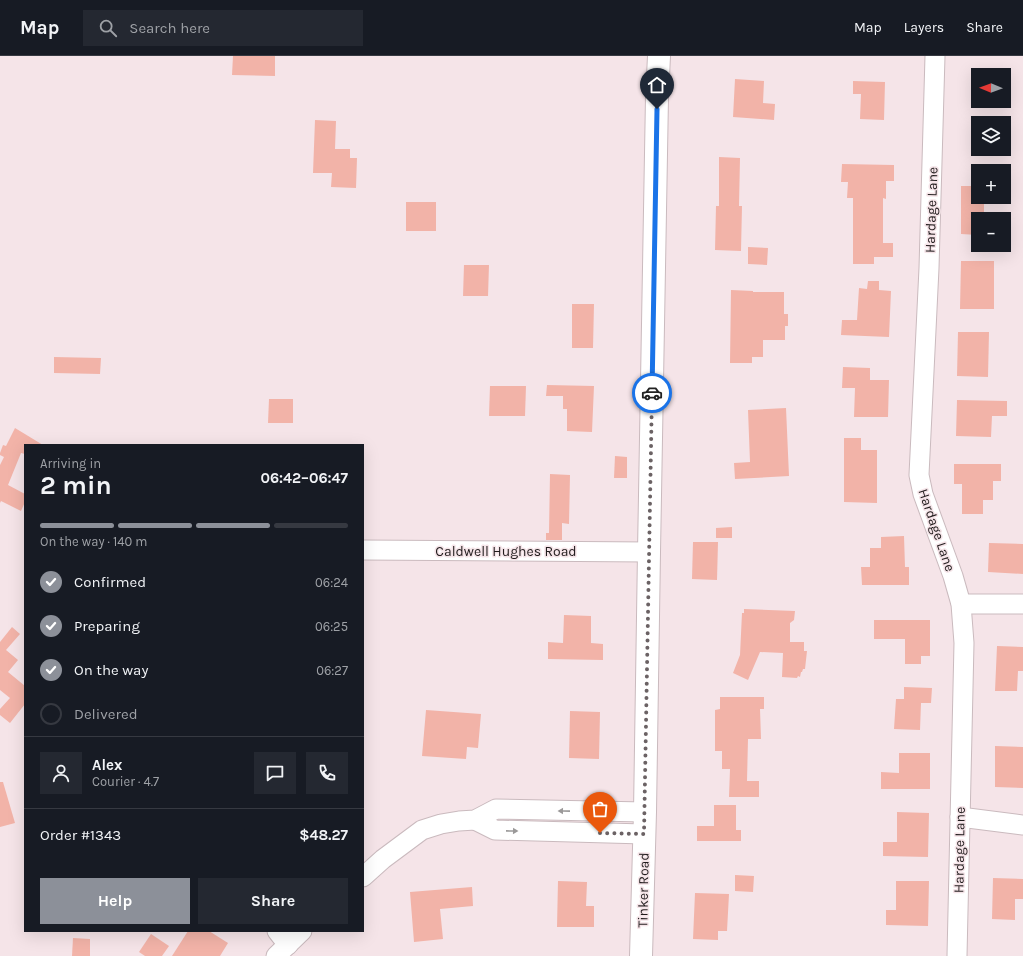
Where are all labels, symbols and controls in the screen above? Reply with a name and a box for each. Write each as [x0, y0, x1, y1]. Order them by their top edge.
search box [83, 10, 363, 46]
text: Map [20, 17, 59, 39]
icon: search [97, 17, 119, 39]
text: Search here [129, 19, 210, 37]
text: Map [854, 19, 882, 36]
text: Layers [904, 19, 944, 36]
text: Share [966, 19, 1003, 36]
pin [640, 68, 674, 109]
north arrow [971, 68, 1011, 108]
map controls [971, 68, 1011, 252]
icon: home [646, 74, 668, 96]
button: layers [971, 116, 1011, 156]
button: + [971, 164, 1011, 204]
street label: Hardage Lane [921, 167, 942, 254]
button: − [971, 212, 1011, 252]
courier [632, 373, 672, 413]
icon: car [641, 382, 663, 404]
text: Arriving in [40, 456, 101, 471]
text: 06:42–06:47 [260, 469, 348, 487]
text: 2 min [40, 470, 112, 501]
street label: Hardage Lane [914, 487, 959, 574]
text: On the way · 140 m [40, 534, 147, 549]
street label: Caldwell Hughes Road [435, 543, 577, 560]
icon: check [40, 571, 62, 593]
text: Confirmed [74, 573, 146, 591]
text: 06:24 [315, 575, 348, 590]
icon: check [40, 615, 62, 637]
text: Preparing [74, 617, 140, 635]
text: 06:25 [315, 619, 348, 634]
icon: check [40, 659, 62, 681]
text: On the way [74, 661, 148, 679]
text: 06:27 [316, 663, 348, 678]
text: Delivered [74, 705, 138, 723]
button: person [40, 752, 82, 794]
button: chat [254, 752, 296, 794]
button: phone [306, 752, 348, 794]
text: Alex [92, 756, 122, 774]
text: Courier · 4.7 [92, 774, 159, 789]
pin [583, 792, 617, 833]
icon: bag [589, 798, 611, 820]
street label: Hardage Lane [950, 807, 969, 893]
one-way arrow [557, 808, 570, 814]
text: Order #1343 [40, 826, 121, 844]
text: $48.27 [299, 826, 348, 844]
one-way arrow [506, 828, 519, 834]
street label: Tinker Road [634, 852, 653, 928]
button: Help [40, 878, 190, 924]
button: Share [198, 878, 348, 924]

